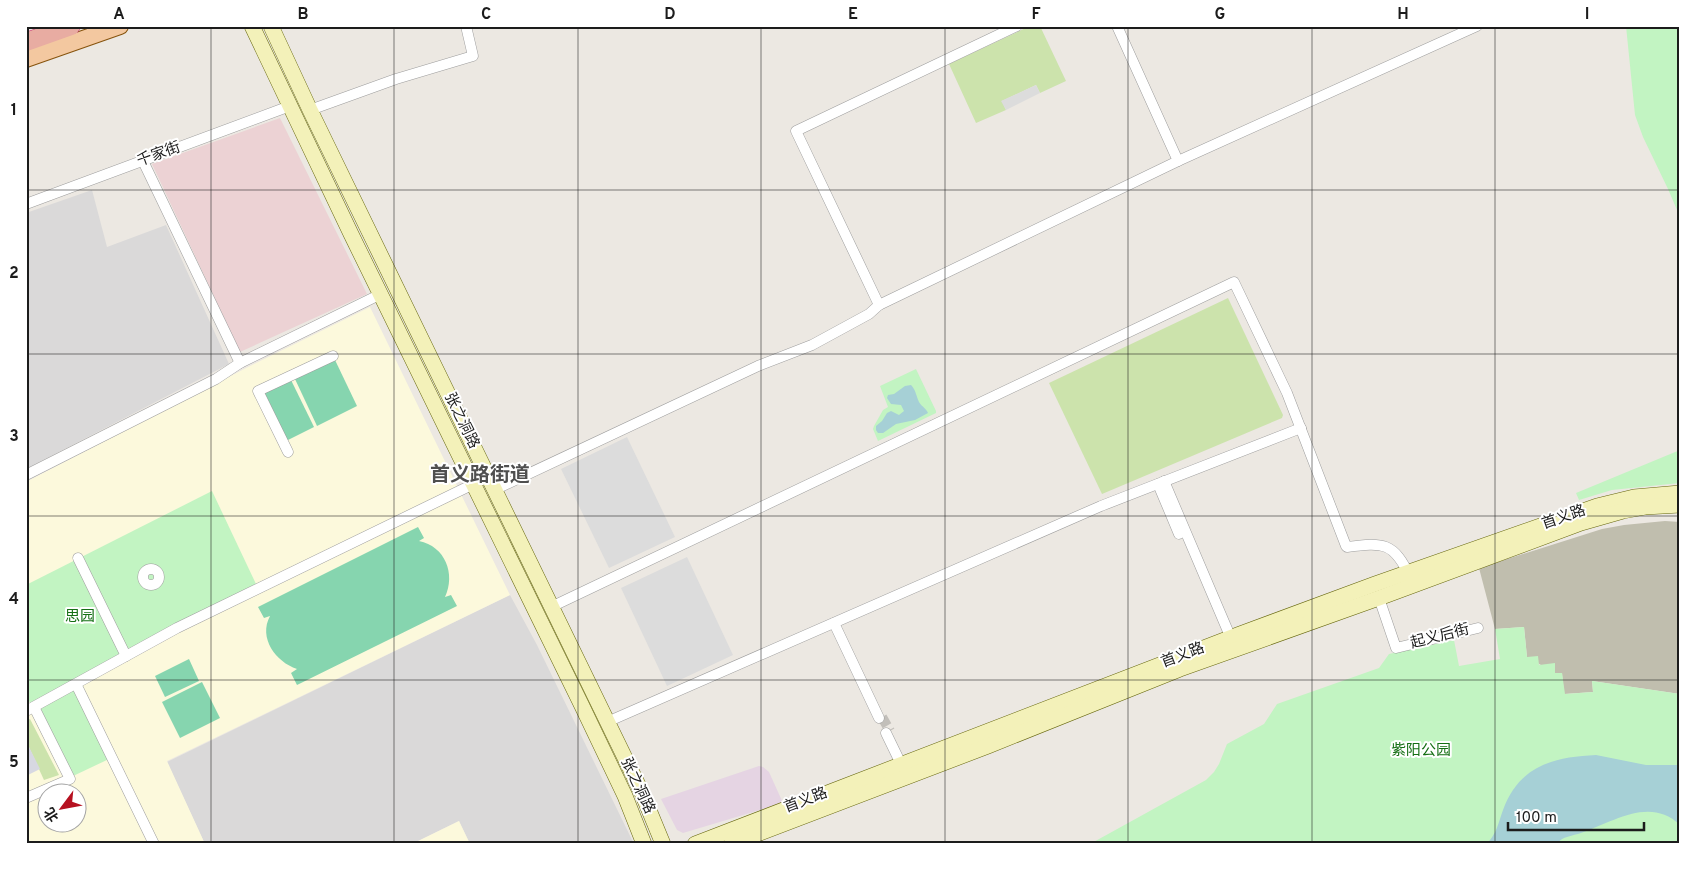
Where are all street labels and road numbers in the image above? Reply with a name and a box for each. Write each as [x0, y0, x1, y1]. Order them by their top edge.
street label: 千家街 [135, 138, 183, 172]
street label: 张之洞路 [439, 390, 483, 452]
street label: 首义路 [1540, 502, 1588, 534]
street label: 起义后街 [1408, 621, 1471, 654]
street label: 首义路 [1159, 639, 1207, 673]
street label: 张之洞路 [616, 755, 658, 817]
street label: 首义路 [782, 784, 830, 818]

